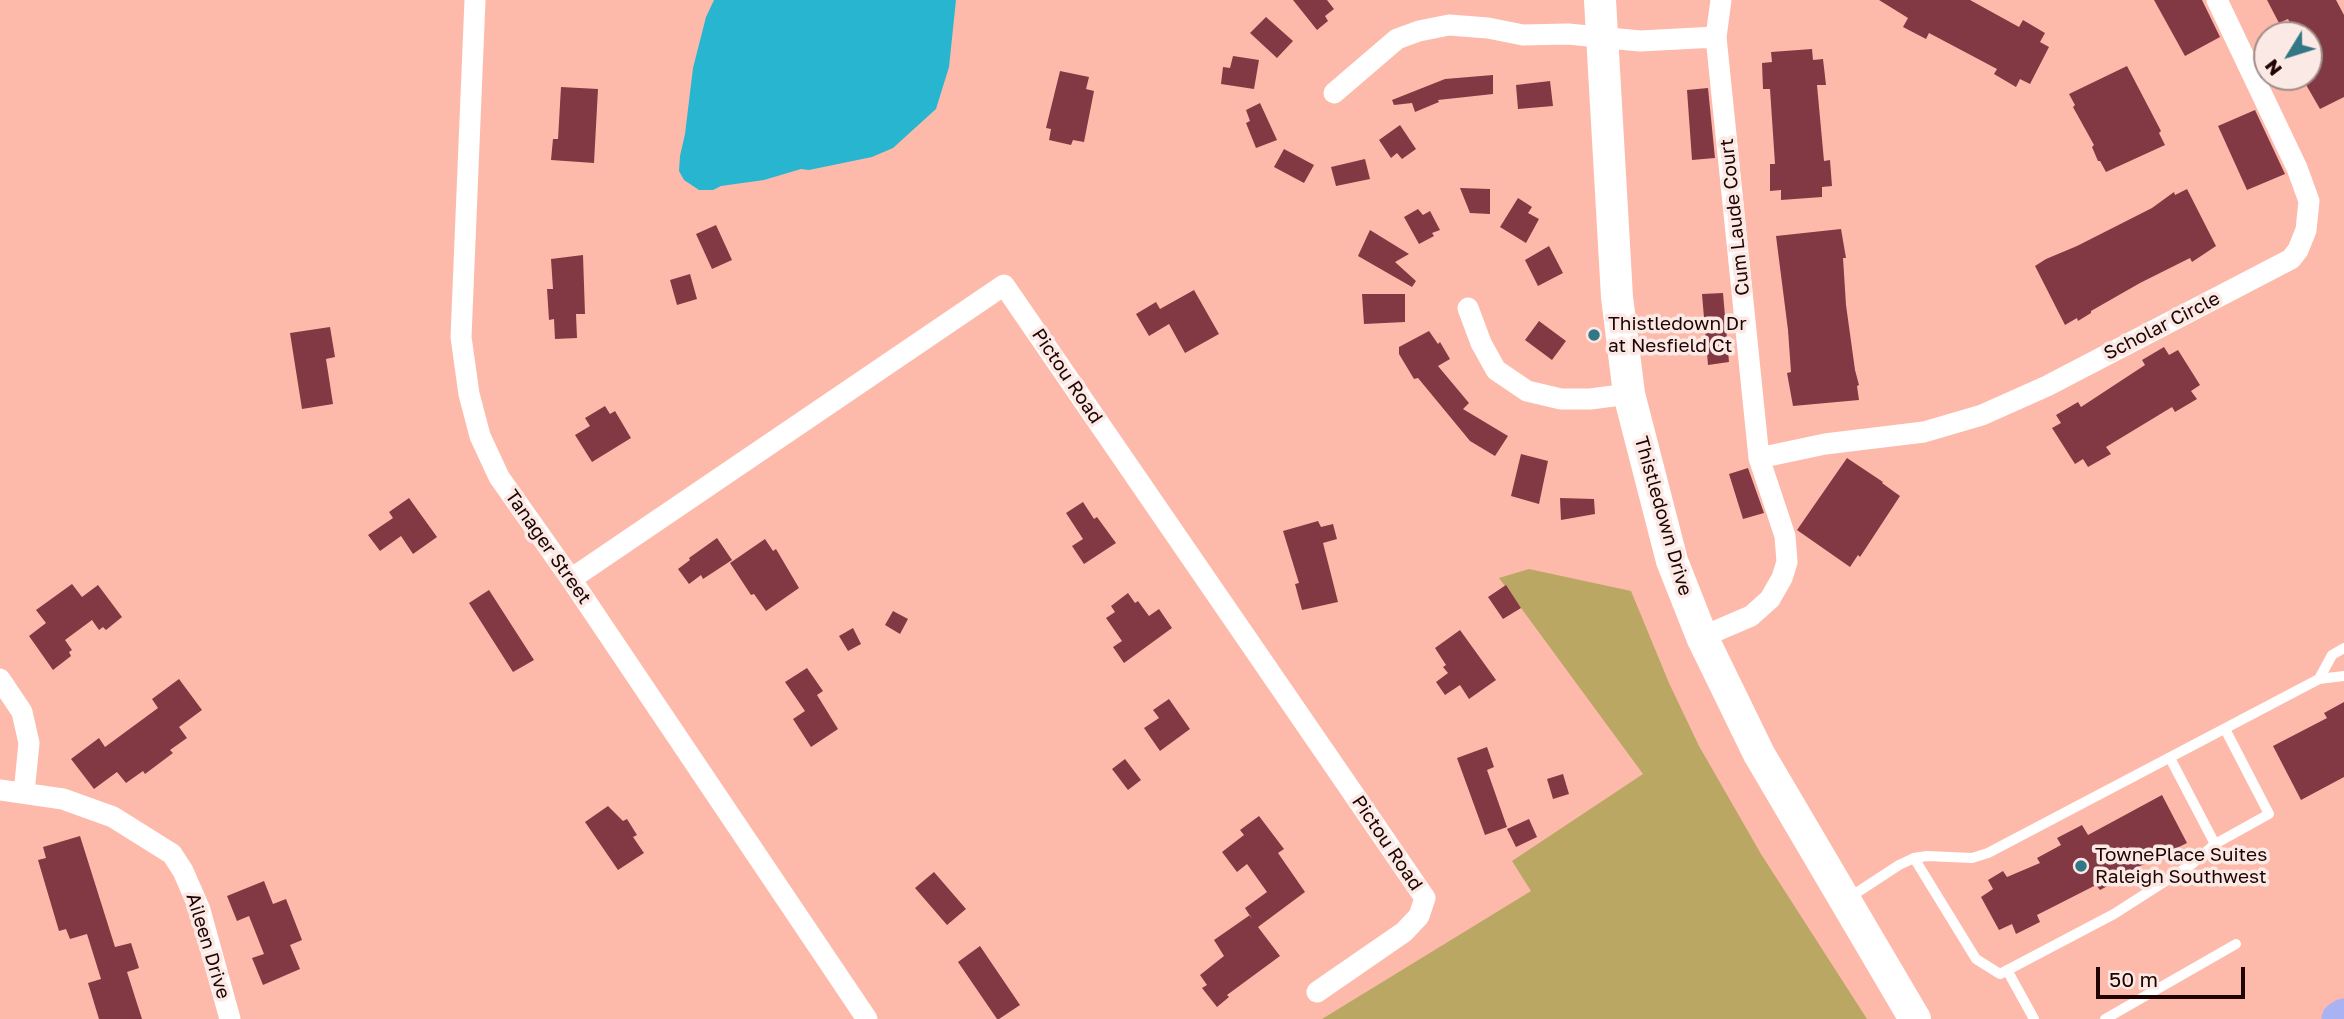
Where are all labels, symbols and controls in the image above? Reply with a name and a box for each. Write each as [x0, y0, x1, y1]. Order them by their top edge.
north arrow [2253, 21, 2323, 91]
text: N [2259, 55, 2286, 81]
street label: Cum Laude Court [1715, 137, 1755, 297]
street label: Scholar Circle [2100, 287, 2224, 365]
place label: Thistledown Dr at Nesfield Ct [1608, 313, 1747, 357]
street label: Pictou Road [1027, 324, 1107, 428]
marker: Thistledown Dr at Nesfield Ct [1586, 327, 1602, 343]
street label: Thistledown Drive [1629, 434, 1697, 598]
street label: Tanager Street [500, 485, 596, 609]
street label: Pictou Road [1347, 791, 1427, 895]
place label: TownePlace Suites Raleigh Southwest [2095, 844, 2267, 888]
marker: TownePlace Suites Raleigh Southwest [2073, 858, 2089, 874]
street label: Aileen Drive [181, 890, 235, 1002]
scale bar [2099, 953, 2248, 997]
text: 50 m [2109, 966, 2158, 992]

